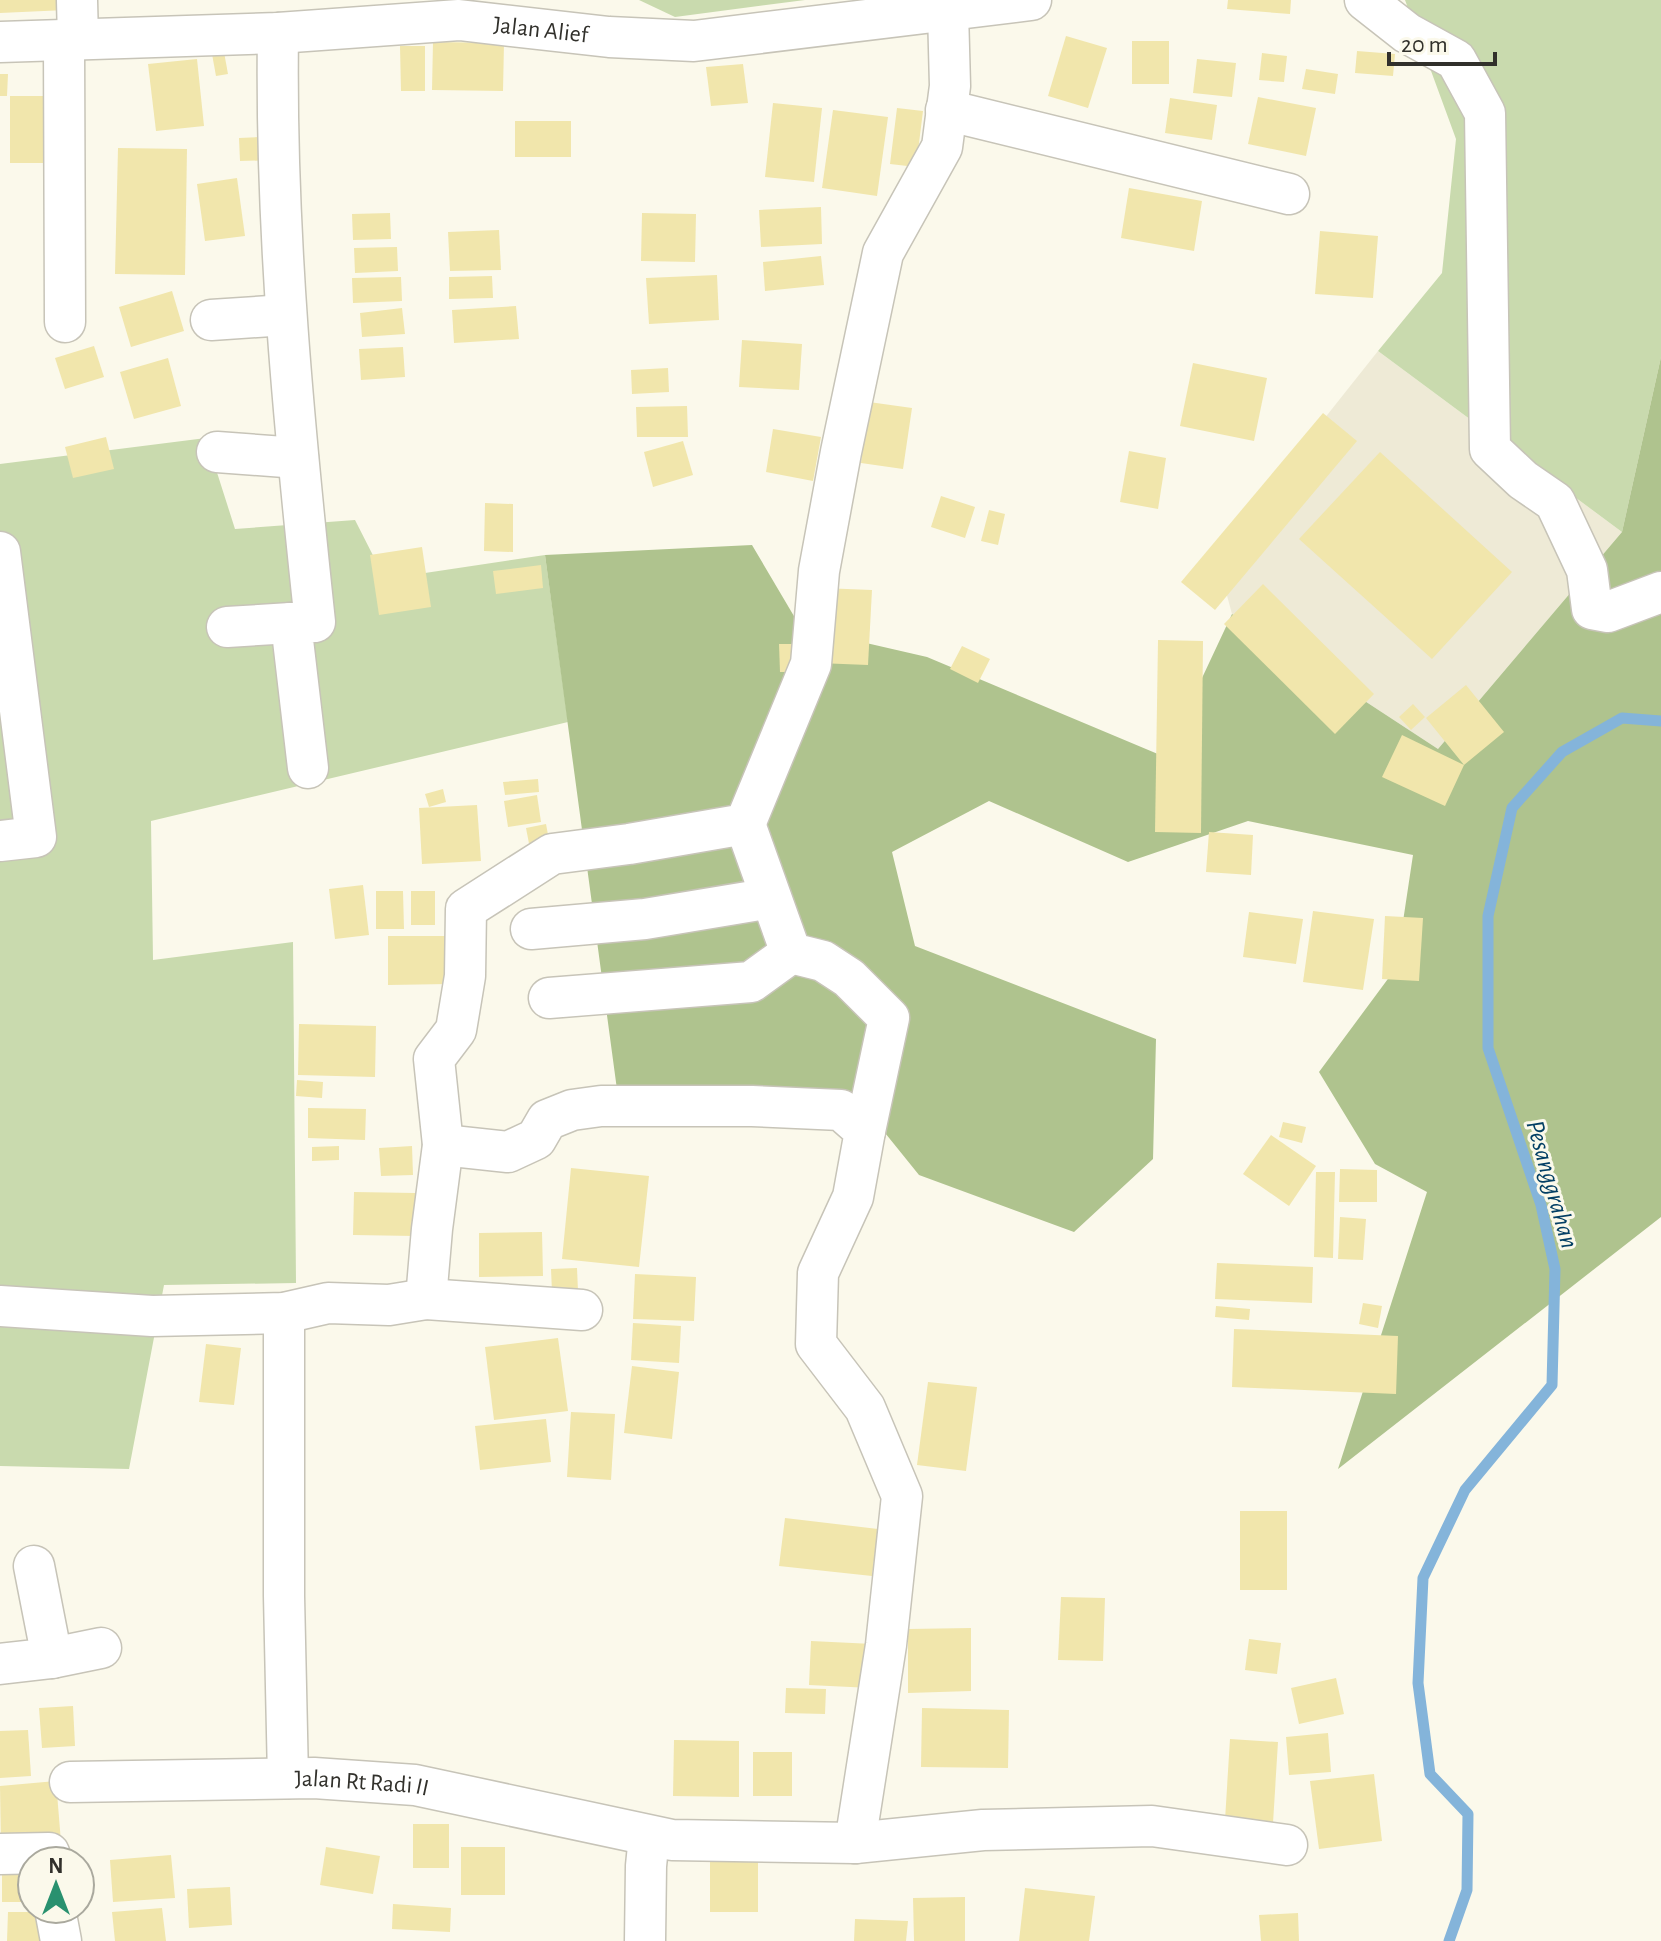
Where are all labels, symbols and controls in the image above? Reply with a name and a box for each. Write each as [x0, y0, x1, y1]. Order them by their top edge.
street label: Jalan Alief [492, 13, 591, 48]
scale bar [1389, 16, 1495, 66]
text: 20 m [1401, 33, 1448, 57]
water label: Pesanggrahan [1521, 1117, 1583, 1251]
street label: Jalan Rt Radi II [294, 1767, 431, 1801]
north arrow [16, 1845, 96, 1925]
text: N [48, 1855, 64, 1877]

